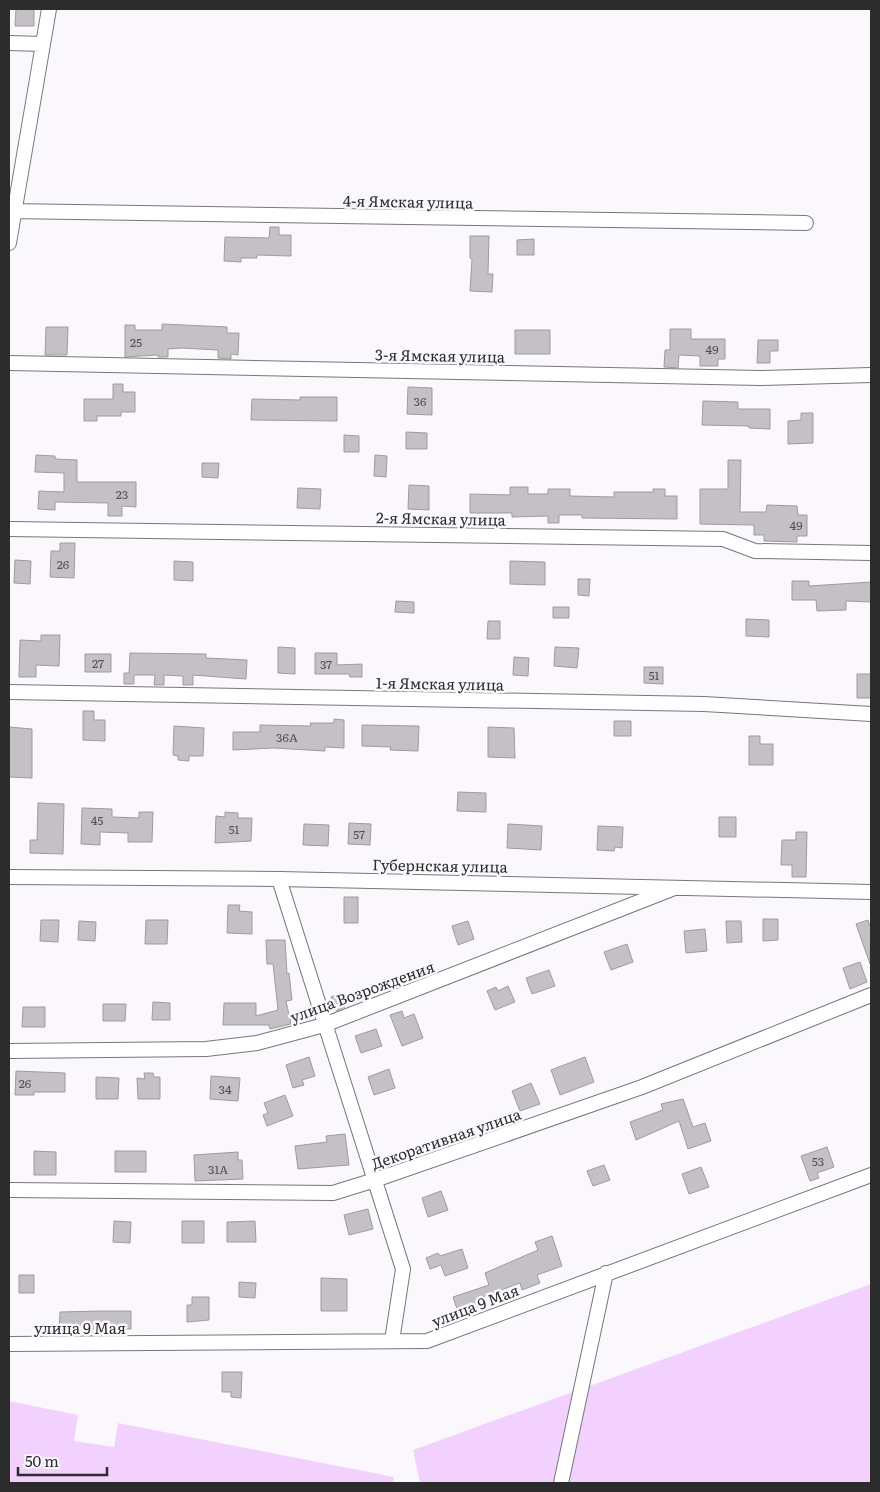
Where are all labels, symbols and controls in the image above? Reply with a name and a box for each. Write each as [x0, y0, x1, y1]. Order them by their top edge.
street label: 4-я Ямская улица [343, 188, 474, 214]
house number: 25 [130, 333, 142, 351]
house number: 49 [706, 340, 718, 358]
street label: 3-я Ямская улица [375, 342, 506, 368]
house number: 36 [414, 392, 427, 410]
house number: 23 [116, 485, 128, 503]
street label: 2-я Ямская улица [376, 505, 507, 531]
house number: 49 [790, 516, 802, 534]
house number: 26 [57, 555, 70, 573]
house number: 27 [92, 654, 104, 672]
house number: 37 [320, 655, 332, 673]
house number: 51 [649, 666, 660, 684]
street label: 1-я Ямская улица [376, 670, 505, 696]
house number: 36А [276, 728, 298, 746]
house number: 45 [91, 811, 103, 829]
house number: 51 [229, 820, 240, 838]
house number: 57 [353, 825, 365, 843]
street label: Губернская улица [372, 852, 509, 878]
street label: улица Возрождения [287, 954, 437, 1028]
house number: 26 [19, 1074, 32, 1092]
house number: 34 [218, 1080, 232, 1098]
street label: Декоративная улица [368, 1101, 525, 1174]
house number: 53 [812, 1152, 824, 1170]
house number: 31А [208, 1160, 228, 1178]
street label: улица 9 Мая [428, 1278, 522, 1332]
street label: улица 9 Мая [34, 1316, 126, 1339]
scale bar [18, 1444, 106, 1476]
text: 50 m [25, 1449, 59, 1472]

